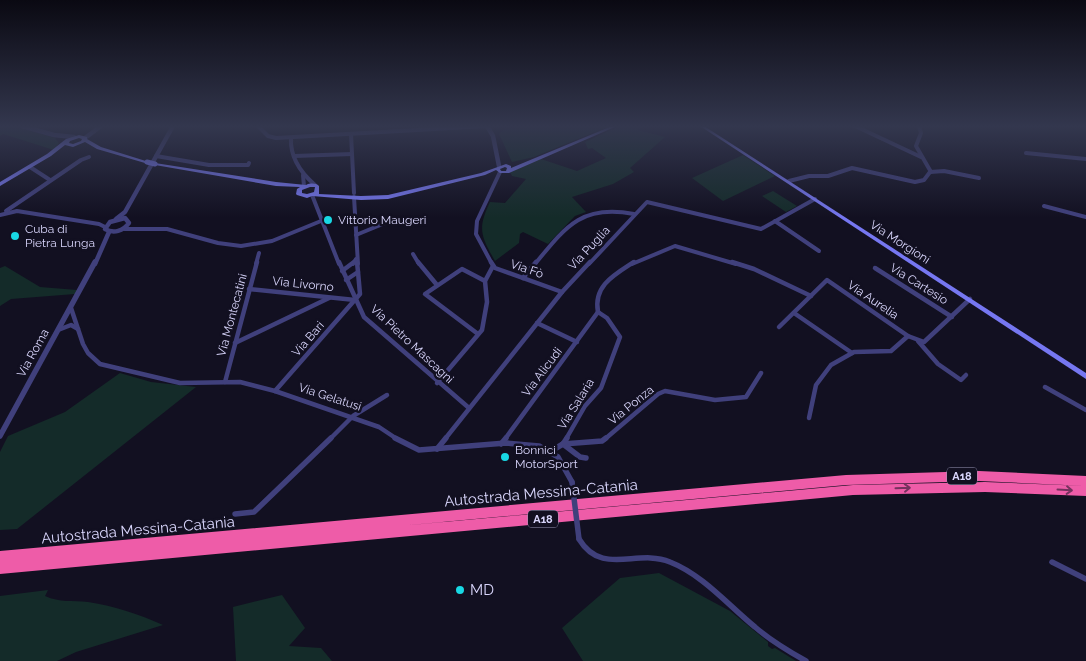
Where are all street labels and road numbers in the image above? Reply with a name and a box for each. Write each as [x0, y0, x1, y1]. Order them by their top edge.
street label: Via Morgioni [867, 217, 933, 267]
street label: Via Puglia [565, 223, 613, 273]
street label: Via Fò [509, 257, 545, 281]
street label: Via Cartesio [887, 261, 951, 307]
street label: Via Montecatini [214, 272, 250, 358]
street label: Via Livorno [272, 274, 334, 294]
street label: Via Aurelia [845, 278, 901, 322]
street label: Via Pietro Mascagni [367, 302, 457, 386]
street label: Via Bari [289, 319, 327, 359]
street label: Via Roma [14, 327, 52, 379]
street label: Via Alicudi [519, 345, 565, 399]
street label: Via Salaria [555, 376, 597, 432]
street label: Via Gelatusi [297, 380, 363, 414]
street label: Via Ponza [605, 382, 657, 428]
road number: A18 [947, 468, 977, 484]
street label: Autostrada Messina-Catania [443, 476, 639, 510]
road number: A18 [528, 510, 558, 528]
street label: Autostrada Messina-Catania [40, 513, 236, 547]

